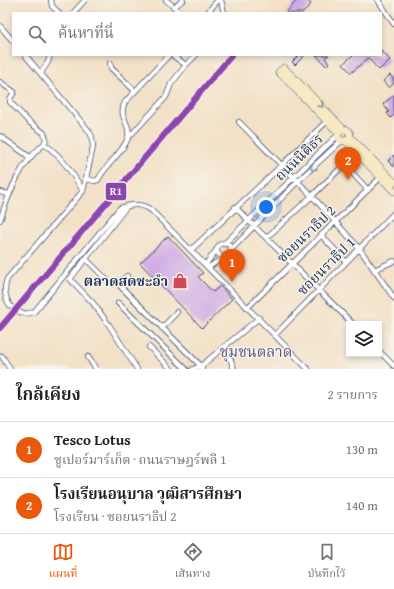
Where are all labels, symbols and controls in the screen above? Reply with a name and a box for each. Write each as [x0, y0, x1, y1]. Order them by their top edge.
search box [12, 12, 382, 56]
text: ค้นหาที่นี่ [58, 22, 114, 43]
icon: search [26, 23, 48, 45]
one-way arrow [316, 101, 323, 108]
street label: ถนนนิติธร [270, 129, 328, 185]
pin: 2 [335, 147, 361, 180]
one-way arrow [310, 163, 318, 170]
line badge: R1 [105, 182, 127, 201]
text: R1 [110, 183, 123, 199]
your location [256, 197, 276, 217]
street label: ซอยนราธิป 2 [272, 201, 340, 267]
street label: ซอยนราธิป 1 [292, 232, 360, 300]
pin: 1 [219, 249, 245, 282]
place label: ตลาดสดชะอำ [84, 271, 168, 291]
shop icon: ตลาดสดชะอำ [171, 272, 189, 290]
map controls [346, 321, 382, 357]
button: layers [346, 321, 382, 357]
district label: ชุมชนตลาด [220, 341, 292, 363]
text: ใกล้เคียง [16, 381, 81, 406]
text: 2 รายการ [327, 385, 378, 404]
text: Tesco Lotus [54, 429, 131, 450]
text: 1 [26, 440, 32, 459]
text: 130 m [346, 440, 378, 459]
text: ซูเปอร์มาร์เก็ต · ถนนราษฎร์พลี 1 [54, 450, 227, 469]
text: โรงเรียนอนุบาล วุฒิสารศึกษา [54, 483, 242, 504]
text: 2 [26, 496, 32, 515]
text: 140 m [346, 496, 378, 515]
text: โรงเรียน · ซอยนราธิป 2 [54, 507, 176, 526]
tab: แผนที่ [49, 541, 77, 583]
tab: เส้นทาง [175, 541, 211, 583]
tab: บันทึกไว้ [308, 541, 345, 583]

